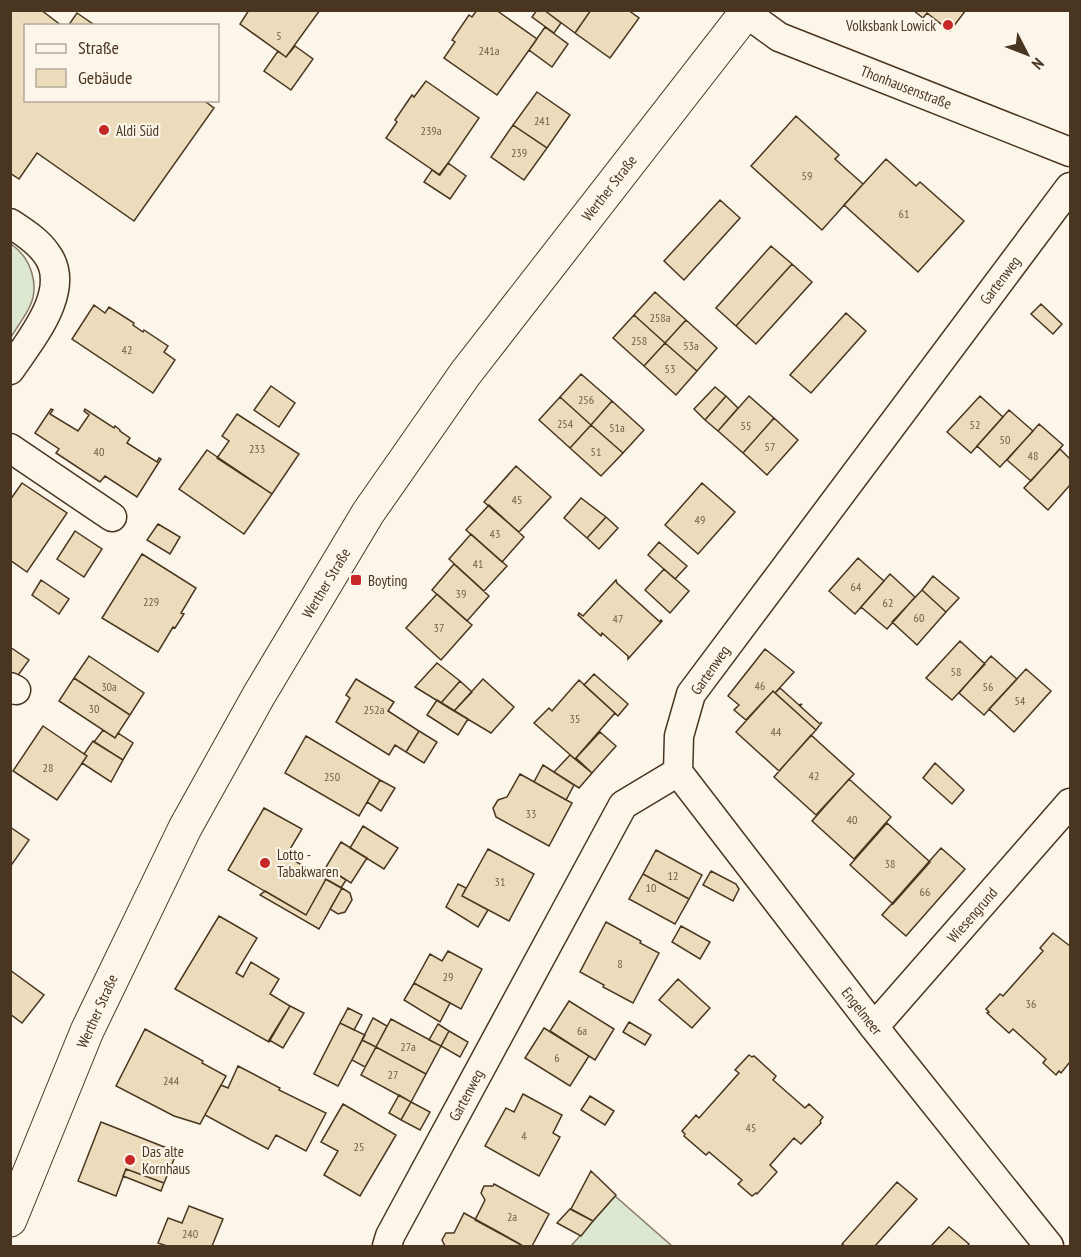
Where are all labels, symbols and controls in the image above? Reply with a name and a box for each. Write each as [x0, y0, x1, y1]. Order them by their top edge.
place label: Volksbank Lowick [845, 16, 936, 35]
marker: Volksbank Lowick [941, 18, 955, 32]
legend [24, 24, 219, 102]
north arrow [997, 24, 1057, 84]
house number: 5 [276, 28, 282, 43]
text: Straße [78, 36, 119, 59]
house number: 241a [478, 43, 500, 58]
text: N [1028, 54, 1048, 74]
street label: Thonhausenstraße [858, 61, 954, 113]
text: Gebäude [78, 66, 132, 89]
house number: 241 [534, 113, 550, 128]
place label: Aldi Süd [116, 121, 159, 140]
marker: Aldi Süd [97, 123, 111, 137]
house number: 239a [420, 123, 442, 138]
house number: 239 [511, 145, 527, 160]
street label: Werther Straße [577, 151, 641, 225]
house number: 59 [802, 168, 812, 183]
house number: 61 [899, 206, 909, 221]
street label: Gartenweg [976, 252, 1024, 308]
house number: 258a [649, 310, 671, 325]
house number: 258 [631, 333, 647, 348]
house number: 53a [683, 338, 699, 353]
house number: 42 [122, 342, 132, 357]
house number: 53 [665, 361, 675, 376]
house number: 256 [578, 392, 594, 407]
house number: 254 [557, 416, 574, 431]
house number: 52 [970, 417, 980, 432]
house number: 55 [741, 418, 751, 433]
house number: 51a [609, 420, 625, 435]
house number: 50 [1000, 432, 1010, 447]
house number: 57 [765, 439, 775, 454]
house number: 233 [249, 441, 265, 456]
house number: 40 [94, 444, 104, 459]
house number: 51 [591, 444, 601, 459]
house number: 48 [1028, 448, 1038, 463]
house number: 45 [512, 492, 522, 507]
house number: 49 [695, 512, 705, 527]
house number: 43 [490, 526, 500, 541]
street label: Werther Straße [298, 544, 354, 622]
house number: 41 [473, 556, 483, 571]
place label: Boyting [368, 571, 407, 590]
marker: Boyting [349, 573, 363, 587]
house number: 64 [851, 579, 862, 594]
house number: 39 [456, 586, 466, 601]
house number: 229 [143, 594, 159, 609]
house number: 62 [883, 595, 893, 610]
house number: 60 [914, 610, 924, 625]
house number: 47 [613, 611, 623, 626]
house number: 37 [434, 620, 444, 635]
street label: Gartenweg [686, 642, 734, 698]
house number: 58 [951, 664, 961, 679]
house number: 46 [755, 678, 765, 693]
house number: 30a [101, 679, 117, 694]
house number: 56 [983, 679, 993, 694]
house number: 54 [1015, 693, 1026, 708]
house number: 30 [89, 701, 99, 716]
house number: 252a [363, 702, 385, 717]
house number: 35 [570, 711, 580, 726]
house number: 44 [771, 724, 782, 739]
house number: 28 [43, 760, 53, 775]
house number: 42 [809, 768, 819, 783]
house number: 250 [324, 769, 340, 784]
house number: 33 [526, 806, 536, 821]
house number: 40 [847, 812, 857, 827]
place label: Lotto - Tabakwaren [277, 845, 339, 881]
marker: Lotto - Tabakwaren [258, 856, 272, 870]
house number: 38 [885, 856, 895, 871]
house number: 12 [668, 868, 678, 883]
house number: 31 [495, 874, 505, 889]
house number: 10 [646, 880, 656, 895]
street label: Wiesengrund [943, 883, 1001, 947]
house number: 66 [920, 884, 930, 899]
house number: 8 [617, 956, 623, 971]
house number: 29 [443, 969, 453, 984]
street label: Werther Straße [72, 971, 122, 1051]
street label: Engelmeer [837, 983, 887, 1039]
house number: 36 [1026, 996, 1036, 1011]
house number: 6a [577, 1023, 587, 1038]
house number: 27a [400, 1039, 416, 1054]
house number: 6 [554, 1050, 560, 1065]
street label: Gartenweg [444, 1066, 488, 1124]
house number: 27 [388, 1067, 398, 1082]
house number: 244 [163, 1073, 180, 1088]
house number: 45 [746, 1120, 756, 1135]
house number: 4 [521, 1128, 527, 1143]
house number: 25 [354, 1139, 364, 1154]
place label: Das alte Kornhaus [142, 1142, 190, 1178]
marker: Das alte Kornhaus [123, 1153, 137, 1167]
house number: 2a [507, 1209, 517, 1224]
house number: 240 [182, 1226, 198, 1241]

